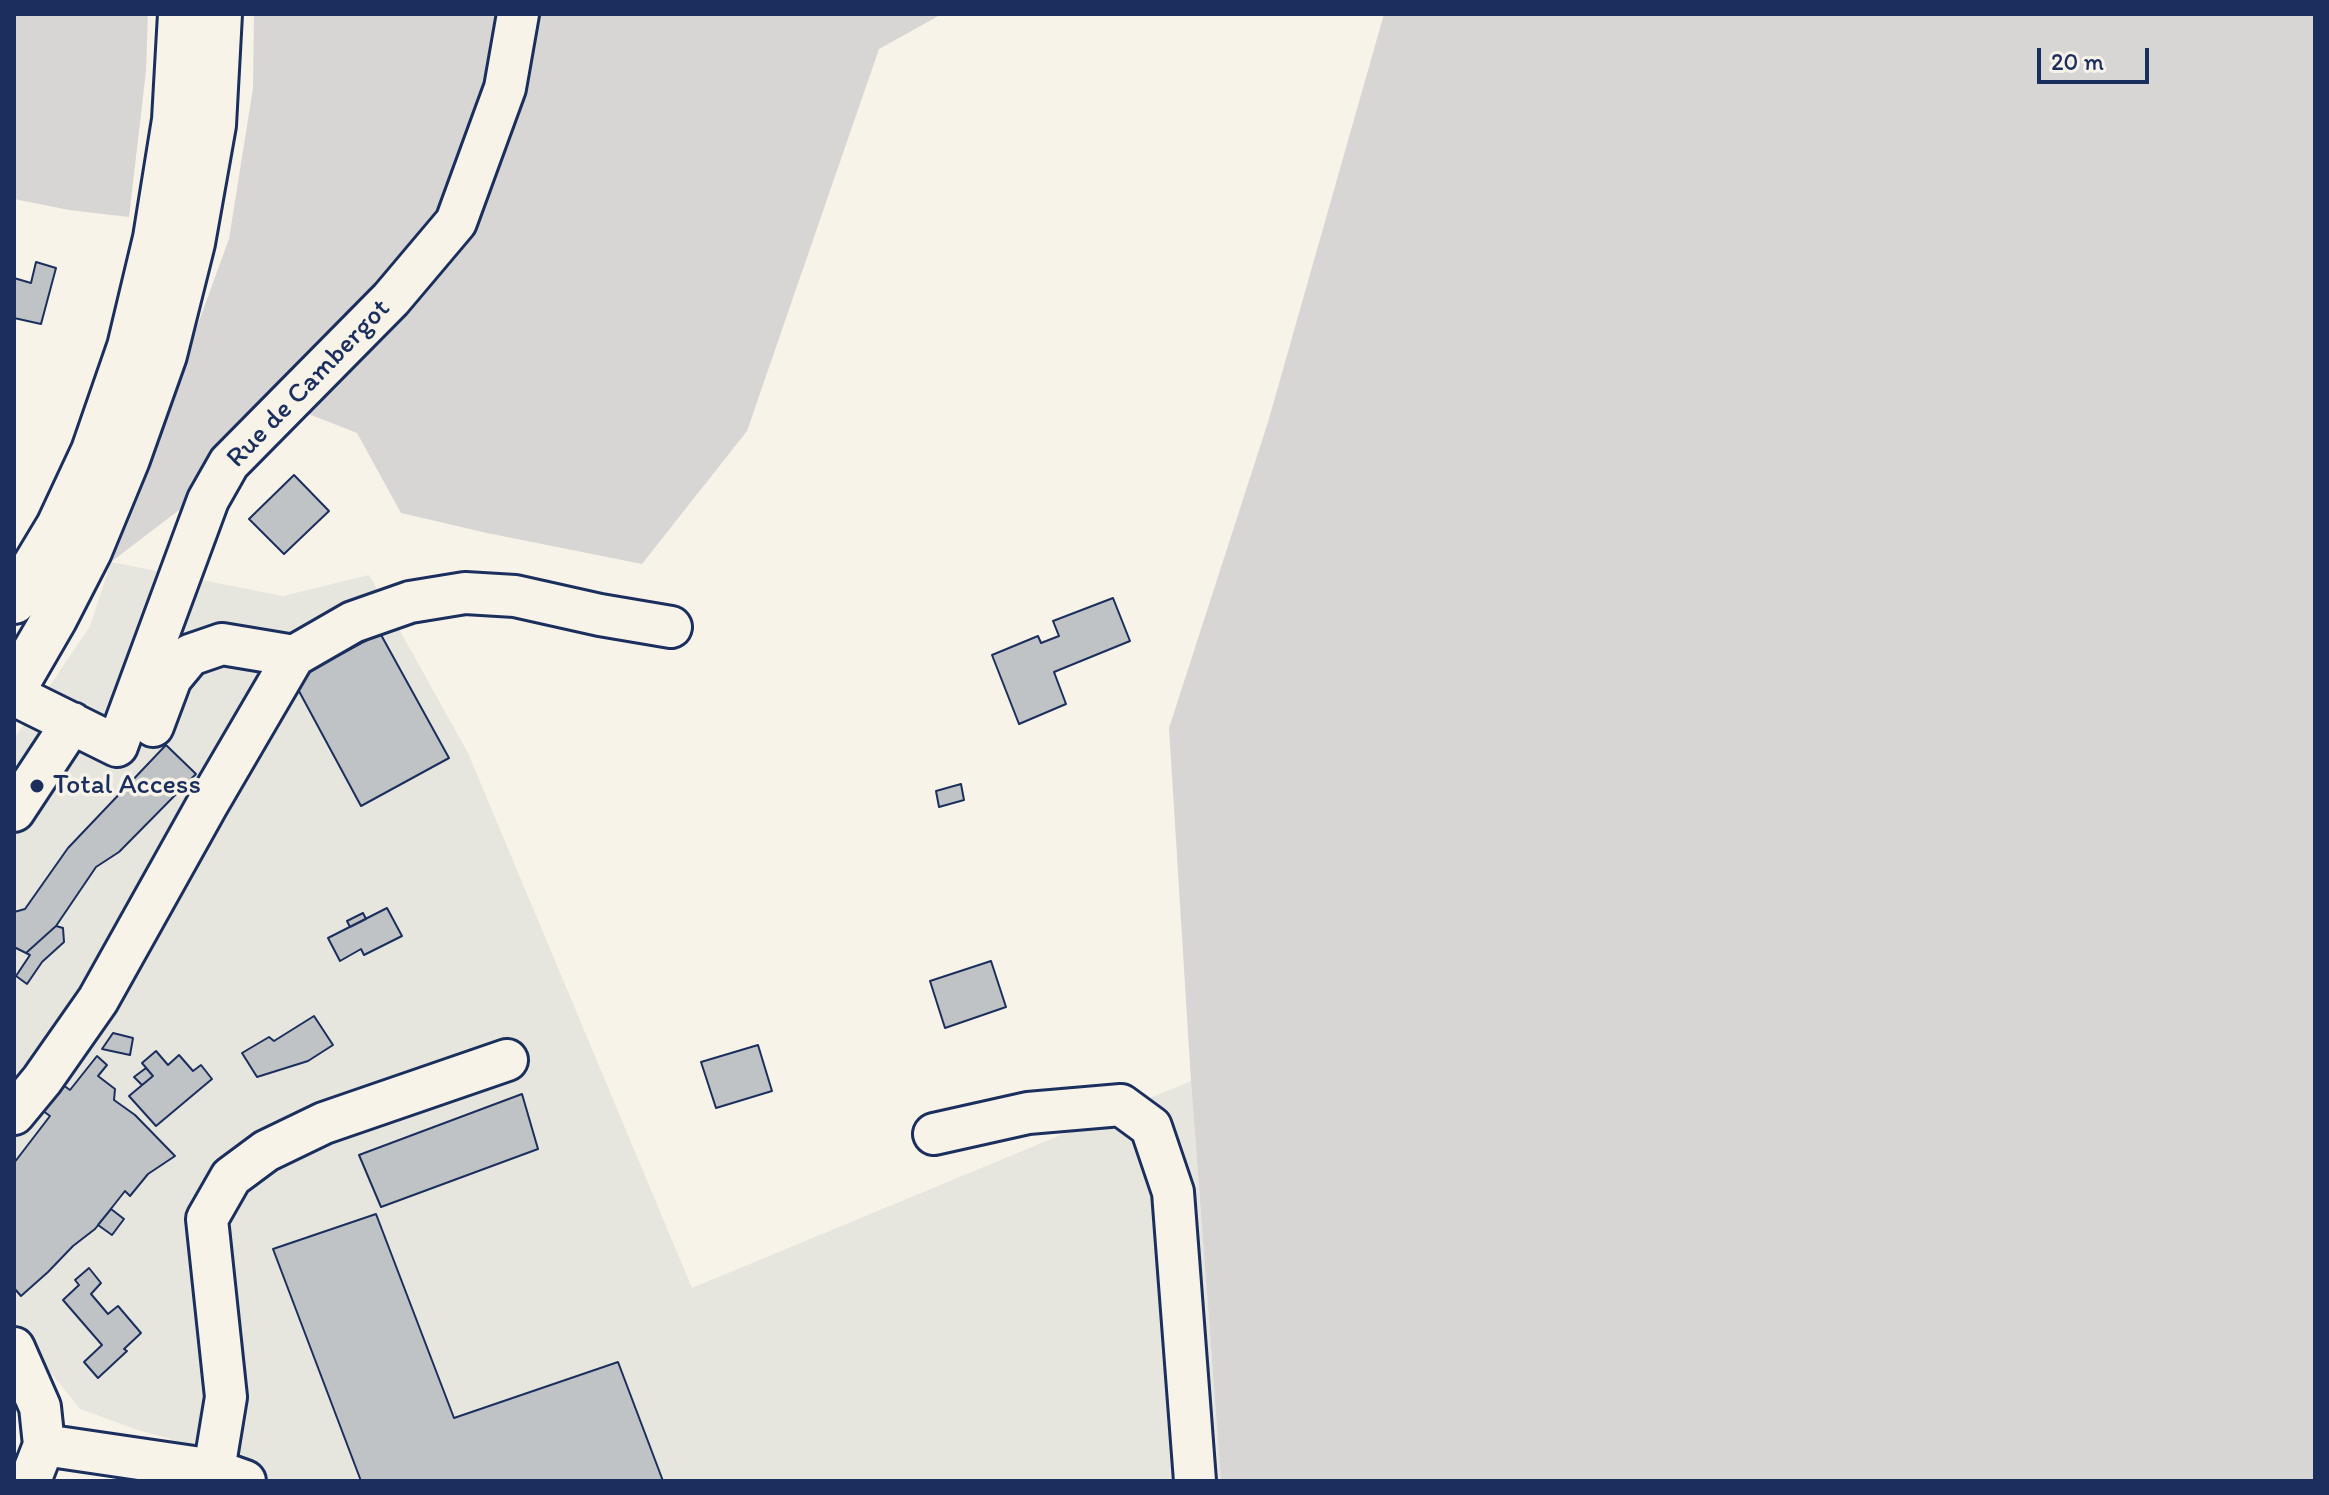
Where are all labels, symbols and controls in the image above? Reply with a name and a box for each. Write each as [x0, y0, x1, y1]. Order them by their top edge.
scale bar [2041, 32, 2153, 82]
text: 20 m [2051, 47, 2104, 76]
street label: Rue de Cambergot [220, 293, 398, 475]
place label: Total Access [53, 769, 201, 803]
marker: Total Access [28, 777, 46, 795]

